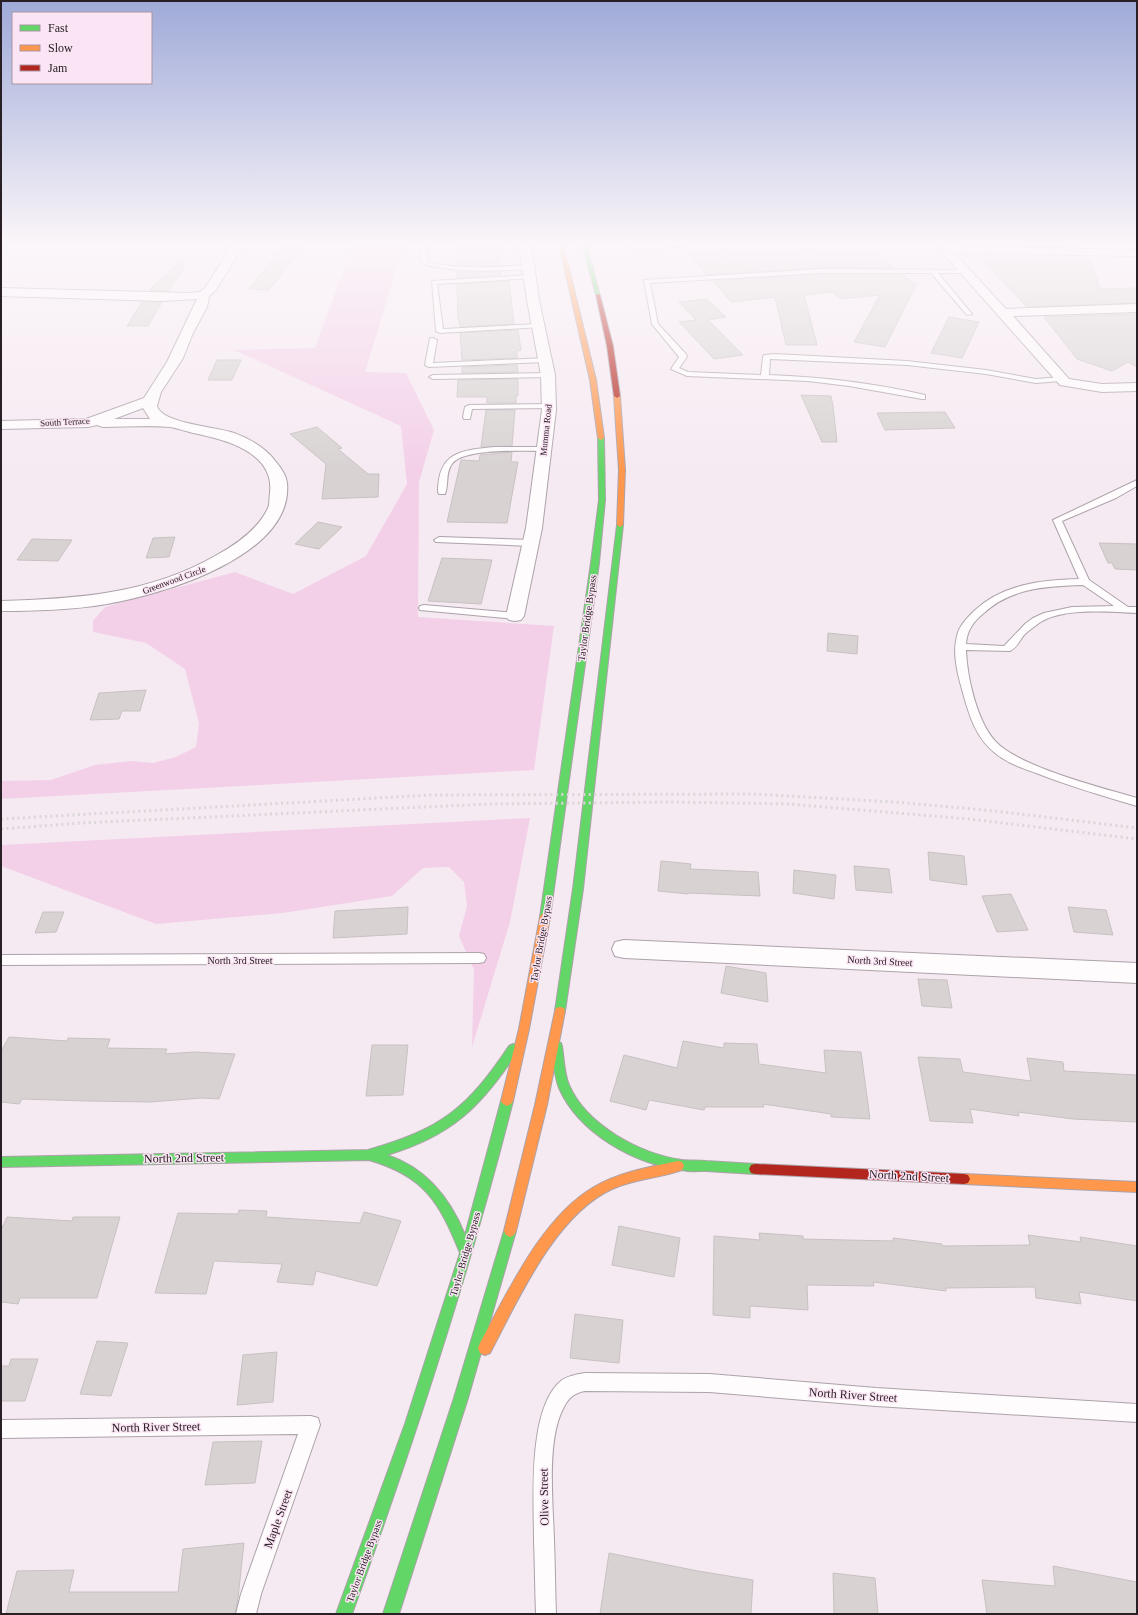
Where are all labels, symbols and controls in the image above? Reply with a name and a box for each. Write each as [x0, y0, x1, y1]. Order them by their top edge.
legend [12, 12, 152, 84]
text: Fast [48, 21, 69, 35]
text: Slow [48, 41, 73, 55]
text: Jam [48, 61, 68, 75]
street label: Mumma Road [538, 403, 554, 456]
street label: South Terrace [40, 416, 90, 428]
street label: Greenwood Circle [141, 564, 207, 596]
street label: Taylor Bridge Bypass [575, 574, 599, 662]
street label: Taylor Bridge Bypass [528, 895, 554, 983]
street label: North 3rd Street [847, 954, 913, 968]
street label: North 3rd Street [208, 955, 273, 966]
street label: North 2nd Street [144, 1150, 225, 1166]
street label: North 2nd Street [869, 1167, 950, 1185]
street label: Taylor Bridge Bypass [448, 1211, 482, 1297]
street label: North River Street [808, 1385, 898, 1405]
street label: North River Street [112, 1419, 201, 1435]
street label: Olive Street [536, 1467, 552, 1526]
street label: Maple Street [261, 1487, 295, 1550]
street label: Taylor Bridge Bypass [344, 1518, 384, 1604]

